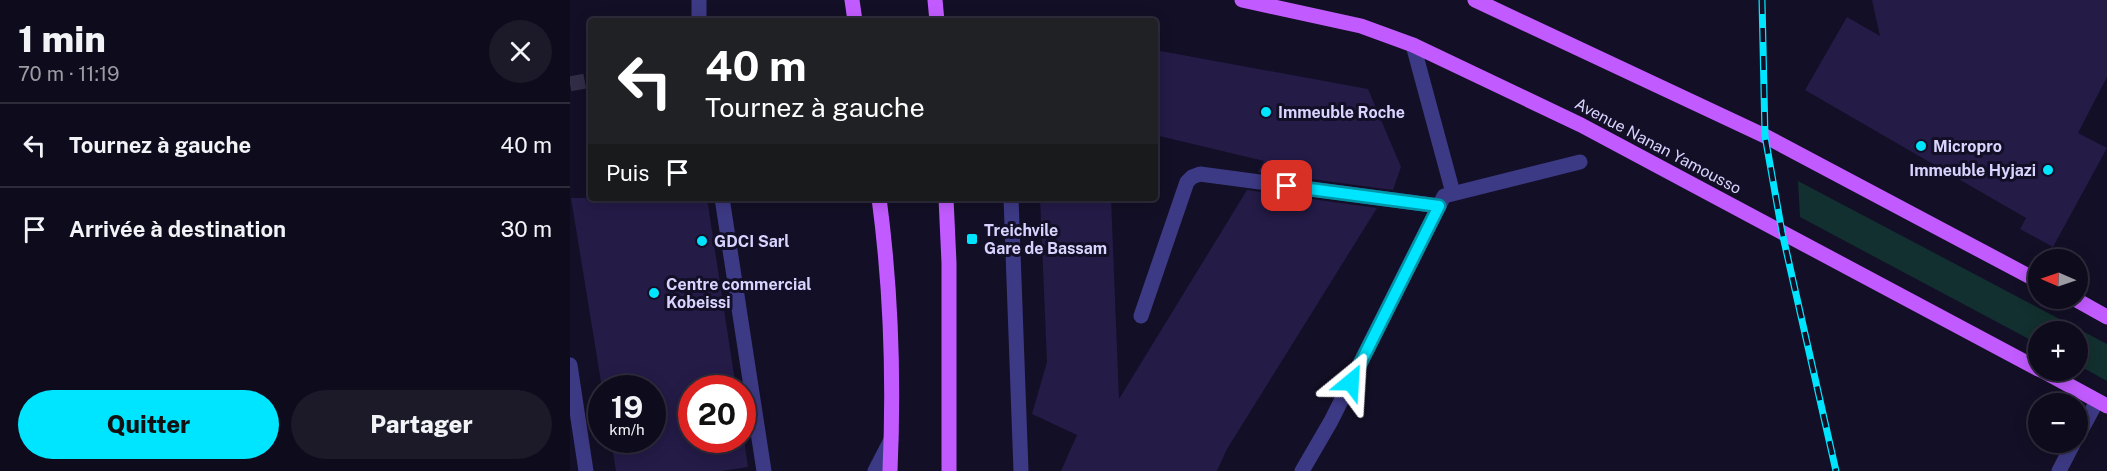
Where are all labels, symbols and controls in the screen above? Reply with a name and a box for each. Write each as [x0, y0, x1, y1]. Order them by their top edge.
text: 1 min [18, 18, 106, 60]
button: close [489, 20, 552, 83]
text: 40 m [705, 41, 807, 90]
icon: left [606, 42, 684, 120]
text: 70 m · 11:19 [18, 62, 120, 86]
text: Tournez à gauche [705, 91, 925, 123]
street label: Avenue Nanan Yamousso [1572, 94, 1744, 198]
place label: Immeuble Roche [1278, 103, 1405, 122]
marker: Immeuble Roche [1259, 105, 1273, 119]
icon: left [18, 129, 51, 162]
text: Tournez à gauche [69, 132, 251, 158]
text: 40 m [500, 132, 552, 158]
place label: Micropro [1933, 137, 2002, 156]
marker: Micropro [1914, 139, 1928, 153]
icon: arrive [661, 156, 694, 189]
text: Puis [606, 160, 649, 186]
pin [1261, 160, 1312, 211]
place label: Immeuble Hyjazi [1909, 161, 2036, 180]
marker: Immeuble Hyjazi [2041, 163, 2055, 177]
icon: arrive [1270, 169, 1303, 202]
icon: arrive [18, 213, 51, 246]
text: Arrivée à destination [69, 216, 286, 242]
text: 30 m [500, 216, 552, 242]
place label: Treichvile Gare de Bassam [984, 221, 1107, 258]
place label: GDCI Sarl [714, 232, 790, 251]
marker: Treichvile Gare de Bassam [965, 232, 979, 246]
marker: GDCI Sarl [695, 234, 709, 248]
north arrow [2028, 249, 2088, 309]
map controls [2028, 249, 2088, 453]
place label: Centre commercial Kobeissi [666, 275, 812, 312]
marker: Centre commercial Kobeissi [647, 286, 661, 300]
button: + [2028, 321, 2088, 381]
position arrow [1319, 350, 1383, 414]
speed limit sign: 20 [678, 375, 756, 453]
text: 19 [611, 389, 643, 425]
button: Quitter [18, 390, 279, 459]
button: Partager [291, 390, 552, 459]
button: − [2028, 393, 2088, 453]
text: km/h [609, 421, 645, 438]

